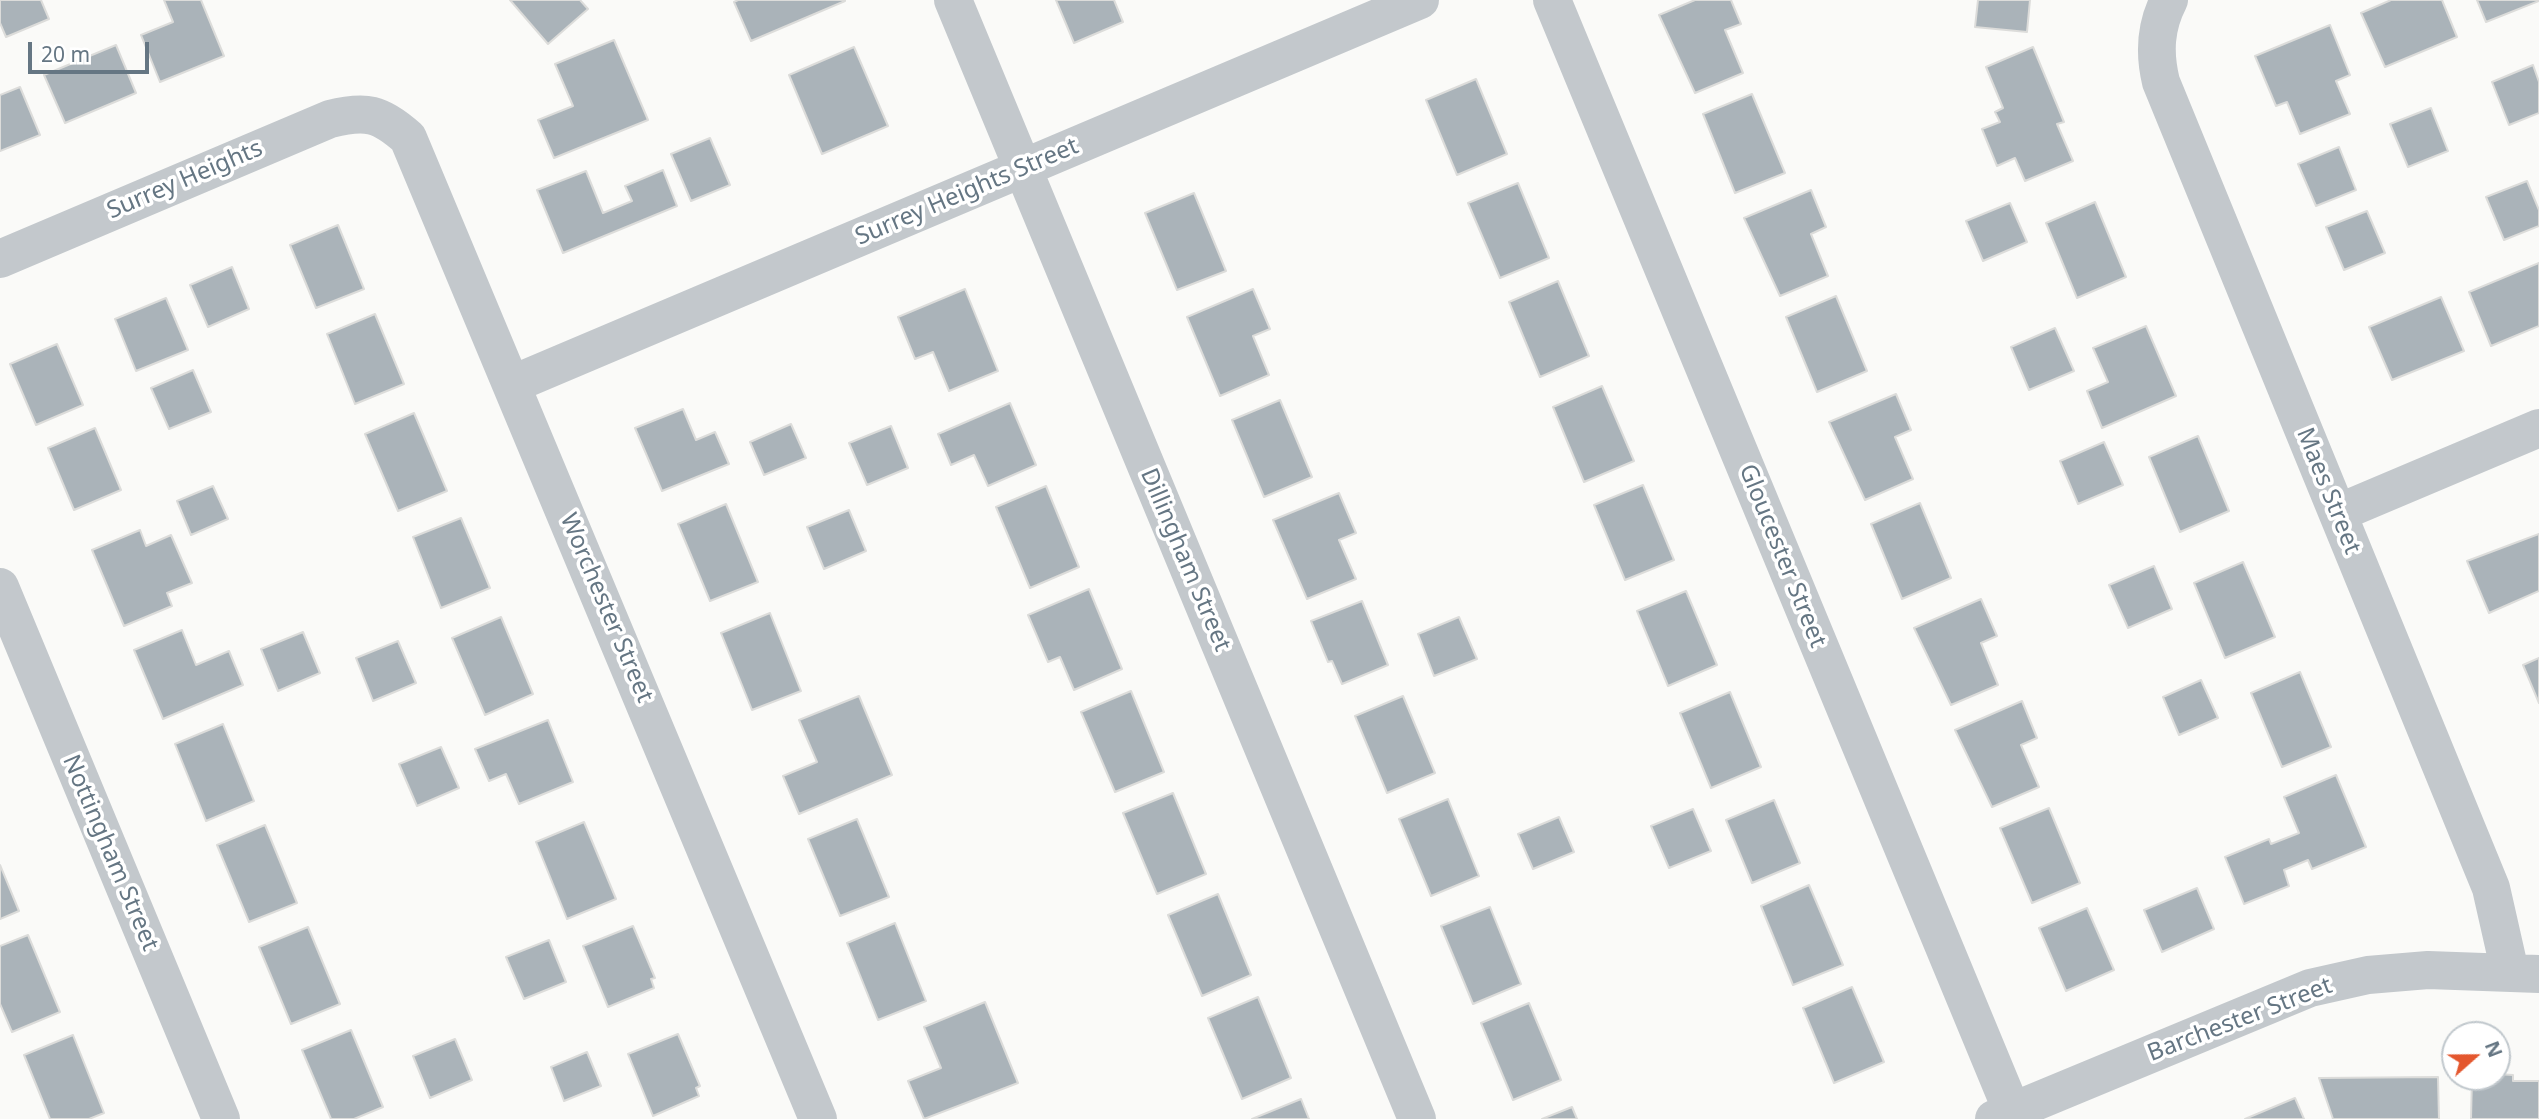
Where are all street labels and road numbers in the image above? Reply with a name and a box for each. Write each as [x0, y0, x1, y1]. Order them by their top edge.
street label: Surrey Heights Street [851, 132, 1083, 252]
street label: Surrey Heights [103, 134, 267, 226]
street label: Maes Street [2290, 424, 2366, 558]
street label: Gloucester Street [1732, 460, 1832, 652]
street label: Dillingham Street [1133, 464, 1237, 656]
street label: Worchester Street [553, 509, 659, 707]
street label: Nottingham Street [56, 751, 164, 955]
street label: Barchester Street [2144, 972, 2336, 1068]

